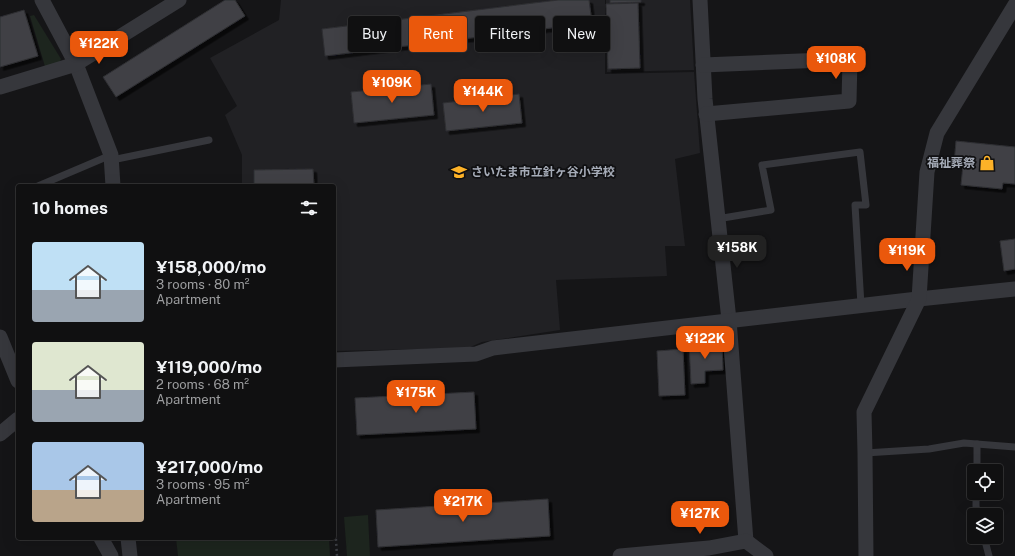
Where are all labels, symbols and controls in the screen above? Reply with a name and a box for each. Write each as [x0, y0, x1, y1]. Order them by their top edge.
chip: Buy [348, 16, 401, 52]
chip: Rent [409, 16, 467, 52]
chip: Filters [475, 16, 545, 52]
chip: New [553, 16, 610, 52]
pin: ¥122K [71, 31, 127, 65]
text: ¥122K [79, 36, 119, 51]
pin: ¥108K [808, 46, 864, 80]
text: ¥108K [816, 51, 856, 66]
pin: ¥109K [364, 70, 420, 104]
text: ¥109K [372, 75, 412, 90]
pin: ¥144K [455, 79, 511, 113]
text: ¥144K [463, 84, 503, 99]
shop icon: 福祉葬祭 [978, 154, 996, 172]
place label: 福祉葬祭 [927, 156, 975, 170]
school or university icon: さいたま市立針ヶ谷小学校 [450, 163, 468, 181]
place label: さいたま市立針ヶ谷小学校 [471, 165, 615, 179]
icon: filters [298, 197, 320, 219]
text: 10 homes [32, 198, 108, 218]
pin: ¥158K [709, 235, 765, 269]
pin: ¥119K [879, 238, 935, 272]
text: ¥158K [717, 240, 757, 255]
text: ¥119K [888, 243, 926, 258]
text: ¥158,000/mo [156, 257, 266, 277]
icon: home [64, 258, 112, 306]
text: 3 rooms · 80 m² [156, 277, 249, 292]
text: Apartment [156, 292, 221, 307]
pin: ¥122K [677, 326, 733, 360]
text: ¥122K [685, 331, 725, 346]
text: ¥119,000/mo [156, 357, 262, 377]
icon: home [64, 358, 112, 406]
text: 2 rooms · 68 m² [156, 377, 249, 392]
pin: ¥175K [388, 380, 444, 414]
text: ¥175K [396, 385, 436, 400]
text: Apartment [156, 392, 221, 407]
text: ¥217,000/mo [156, 457, 263, 477]
icon: home [64, 458, 112, 506]
map controls [967, 464, 1003, 544]
button: locate [967, 464, 1003, 500]
text: 3 rooms · 95 m² [156, 477, 250, 492]
pin: ¥217K [435, 489, 491, 523]
text: Apartment [156, 492, 221, 507]
text: ¥217K [443, 494, 483, 509]
pin: ¥127K [672, 501, 728, 535]
text: ¥127K [680, 506, 720, 521]
button: layers [967, 508, 1003, 544]

